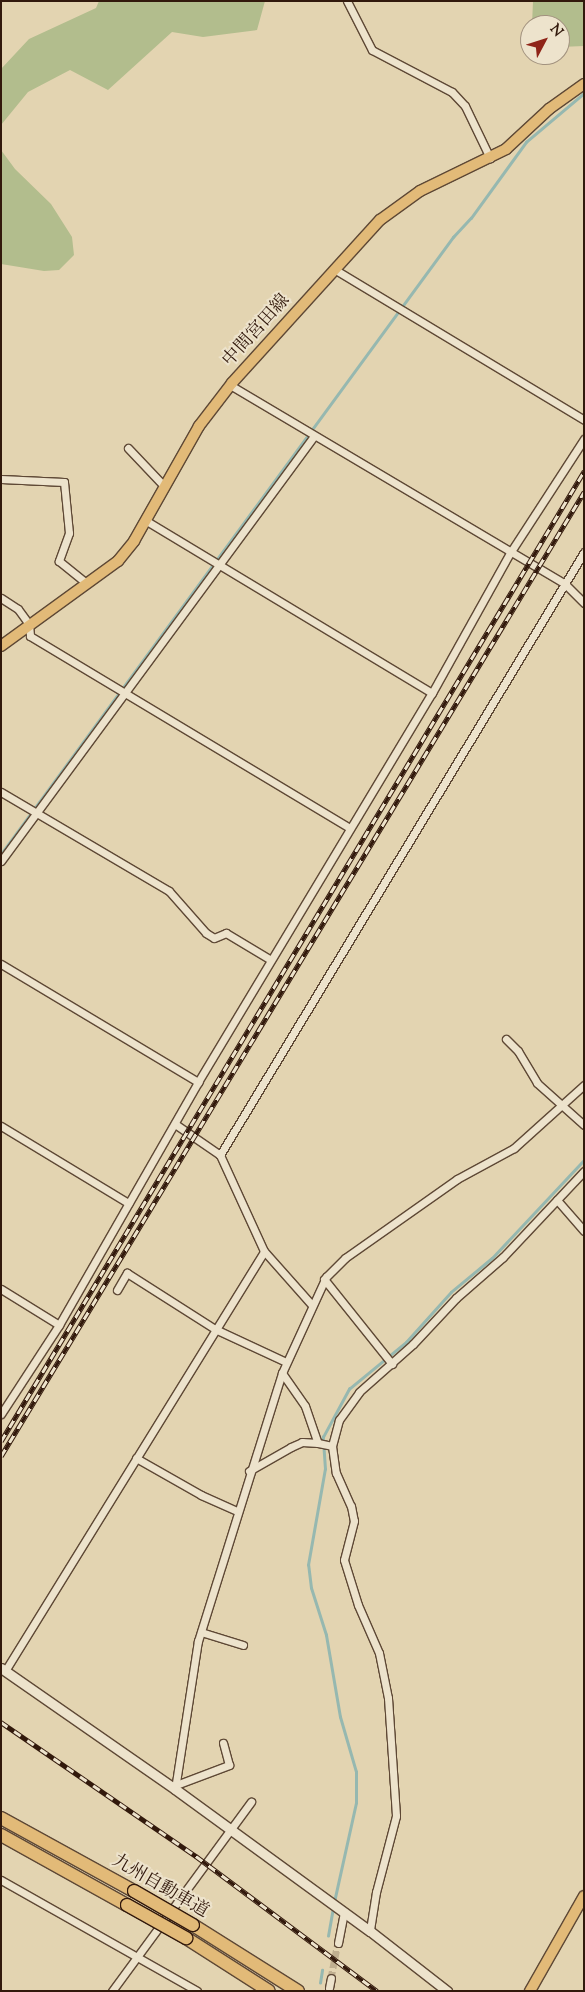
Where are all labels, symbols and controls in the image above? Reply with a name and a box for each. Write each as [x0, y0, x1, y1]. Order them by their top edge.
north arrow [520, 15, 570, 65]
text: N [544, 20, 567, 42]
street label: 中間宮田線 [219, 290, 295, 372]
street label: 九州自動車道 [108, 1851, 212, 1923]

